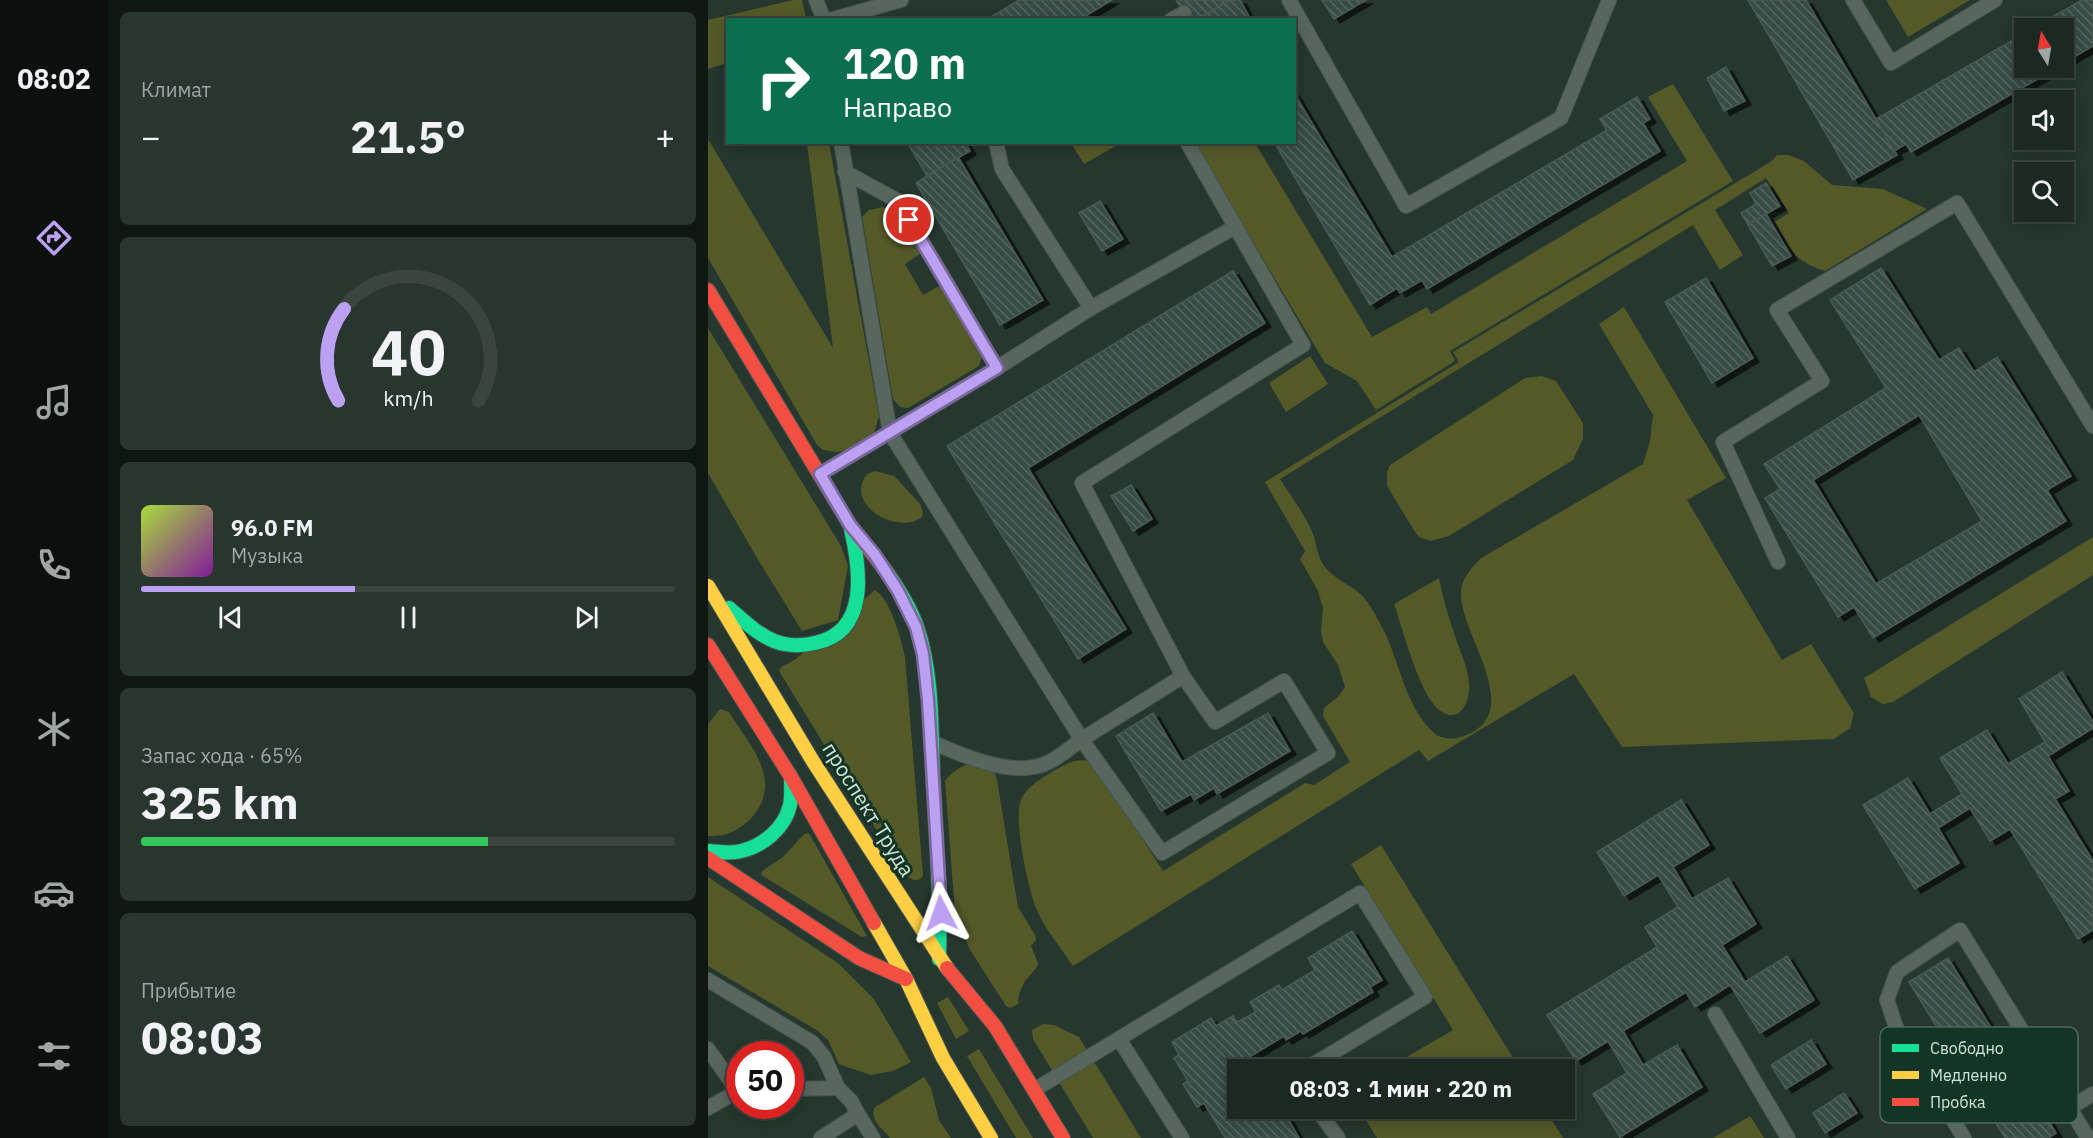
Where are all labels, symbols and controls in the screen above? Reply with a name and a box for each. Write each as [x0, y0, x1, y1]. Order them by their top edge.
north arrow [2014, 18, 2074, 78]
map controls [2014, 18, 2074, 222]
text: 120 m [843, 36, 966, 91]
icon: right [744, 42, 822, 120]
text: 08:02 [17, 61, 91, 96]
text: Климат [141, 76, 211, 103]
text: Направо [843, 89, 952, 124]
button: sound [2014, 90, 2074, 150]
text: 21.5° [350, 107, 466, 165]
text: − [141, 115, 161, 158]
text: + [655, 115, 675, 158]
button: search [2014, 162, 2074, 222]
pin [883, 194, 934, 245]
icon: arrive [892, 203, 925, 236]
icon: directions [33, 217, 75, 259]
text: 40 [371, 311, 445, 392]
icon: music [33, 381, 75, 423]
text: km/h [383, 384, 433, 412]
text: 96.0 FM [231, 513, 314, 542]
text: Музыка [231, 542, 303, 569]
icon: phone [33, 544, 75, 586]
icon: previous [214, 601, 247, 634]
icon: pause [392, 601, 425, 634]
icon: next [570, 601, 603, 634]
icon: climate [33, 708, 75, 750]
street label: проспект Труда [816, 736, 922, 882]
text: Запас хода · 65% [141, 742, 303, 769]
text: 325 km [141, 773, 299, 831]
icon: car [33, 872, 75, 914]
position arrow [909, 881, 973, 945]
text: Прибытие [141, 977, 236, 1004]
text: 08:03 [141, 1008, 264, 1066]
legend [1880, 1027, 2078, 1123]
icon: filters [33, 1035, 75, 1077]
text: Свободно [1930, 1038, 2004, 1058]
speed limit sign: 50 [726, 1041, 804, 1119]
text: Медленно [1930, 1065, 2007, 1085]
text: 08:03 · 1 мин · 220 m [1290, 1074, 1512, 1103]
text: Пробка [1930, 1092, 1986, 1112]

